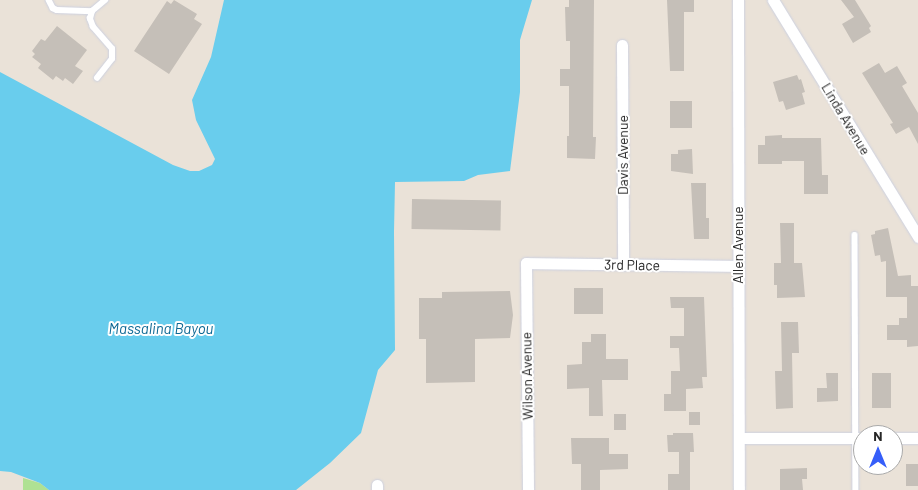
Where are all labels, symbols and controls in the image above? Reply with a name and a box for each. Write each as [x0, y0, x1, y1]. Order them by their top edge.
street label: Linda Avenue [818, 80, 874, 158]
street label: Davis Avenue [615, 115, 631, 195]
street label: Allen Avenue [730, 206, 746, 284]
street label: 3rd Place [604, 256, 660, 274]
water label: Massalina Bayou [109, 320, 213, 338]
street label: Wilson Avenue [518, 332, 536, 420]
north arrow [853, 425, 903, 475]
text: N [873, 427, 883, 444]

